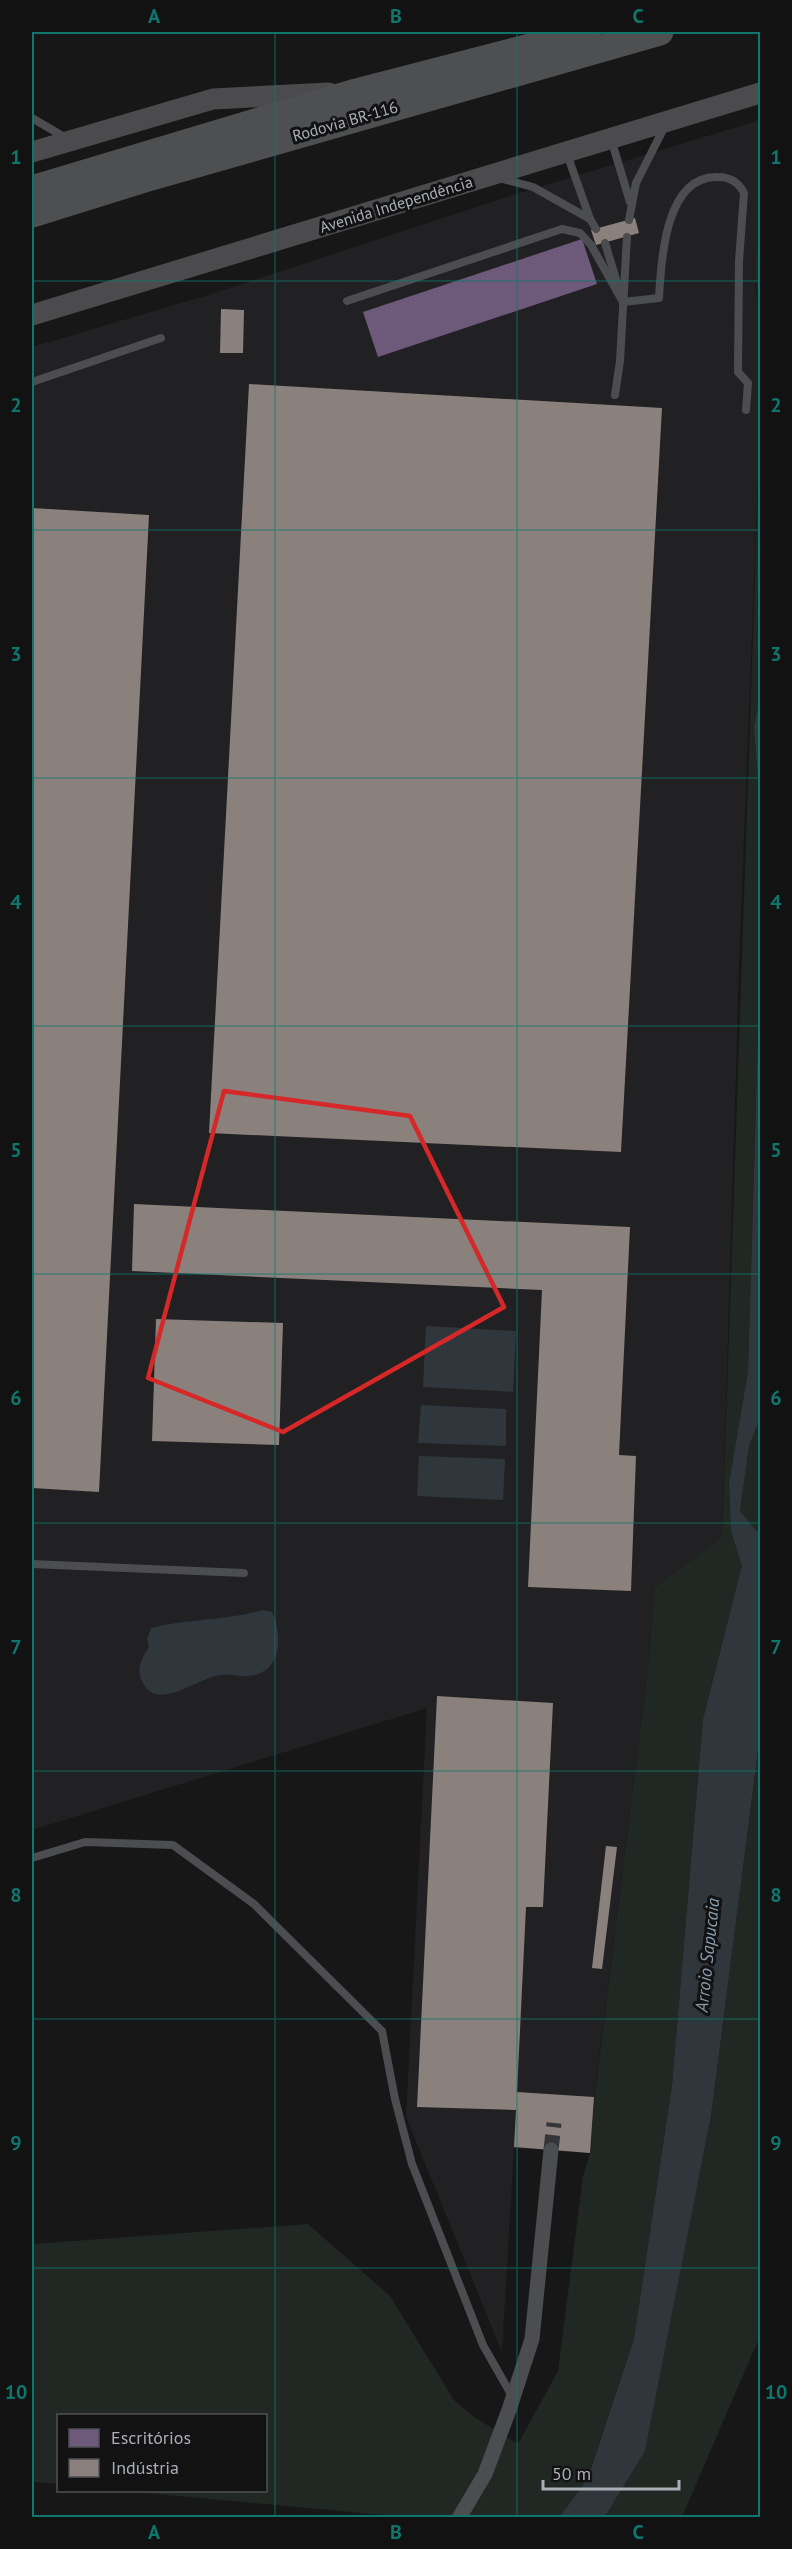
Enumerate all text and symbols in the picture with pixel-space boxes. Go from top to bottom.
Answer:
text: A [148,3,161,29]
text: B [390,3,402,29]
text: C [632,3,644,29]
street label: Rodovia BR-116 [290,96,400,146]
text: 1 [10,144,22,170]
text: 1 [770,144,782,170]
street label: Avenida Independência [317,171,475,237]
text: 2 [10,392,22,418]
text: 2 [770,392,782,418]
text: 3 [10,641,22,667]
text: 3 [770,641,782,667]
text: 4 [10,889,22,915]
text: 4 [770,889,782,915]
text: 5 [10,1137,22,1163]
text: 5 [770,1137,782,1163]
text: 6 [10,1385,22,1411]
text: 6 [770,1385,782,1411]
text: 7 [10,1634,22,1660]
text: 7 [770,1634,782,1660]
text: 8 [10,1882,22,1908]
text: 8 [770,1882,782,1908]
water label: Arroio Sapucaia [689,1897,724,2014]
text: 9 [10,2130,22,2156]
text: 9 [770,2130,782,2156]
text: 10 [5,2379,27,2405]
text: 10 [765,2379,787,2405]
legend [57,2414,267,2492]
text: Escritórios [111,2426,191,2449]
scale bar [543,2453,680,2491]
text: Indústria [111,2456,179,2479]
text: 50 m [552,2462,591,2485]
text: A [148,2519,161,2545]
text: B [390,2519,402,2545]
text: C [632,2519,644,2545]

